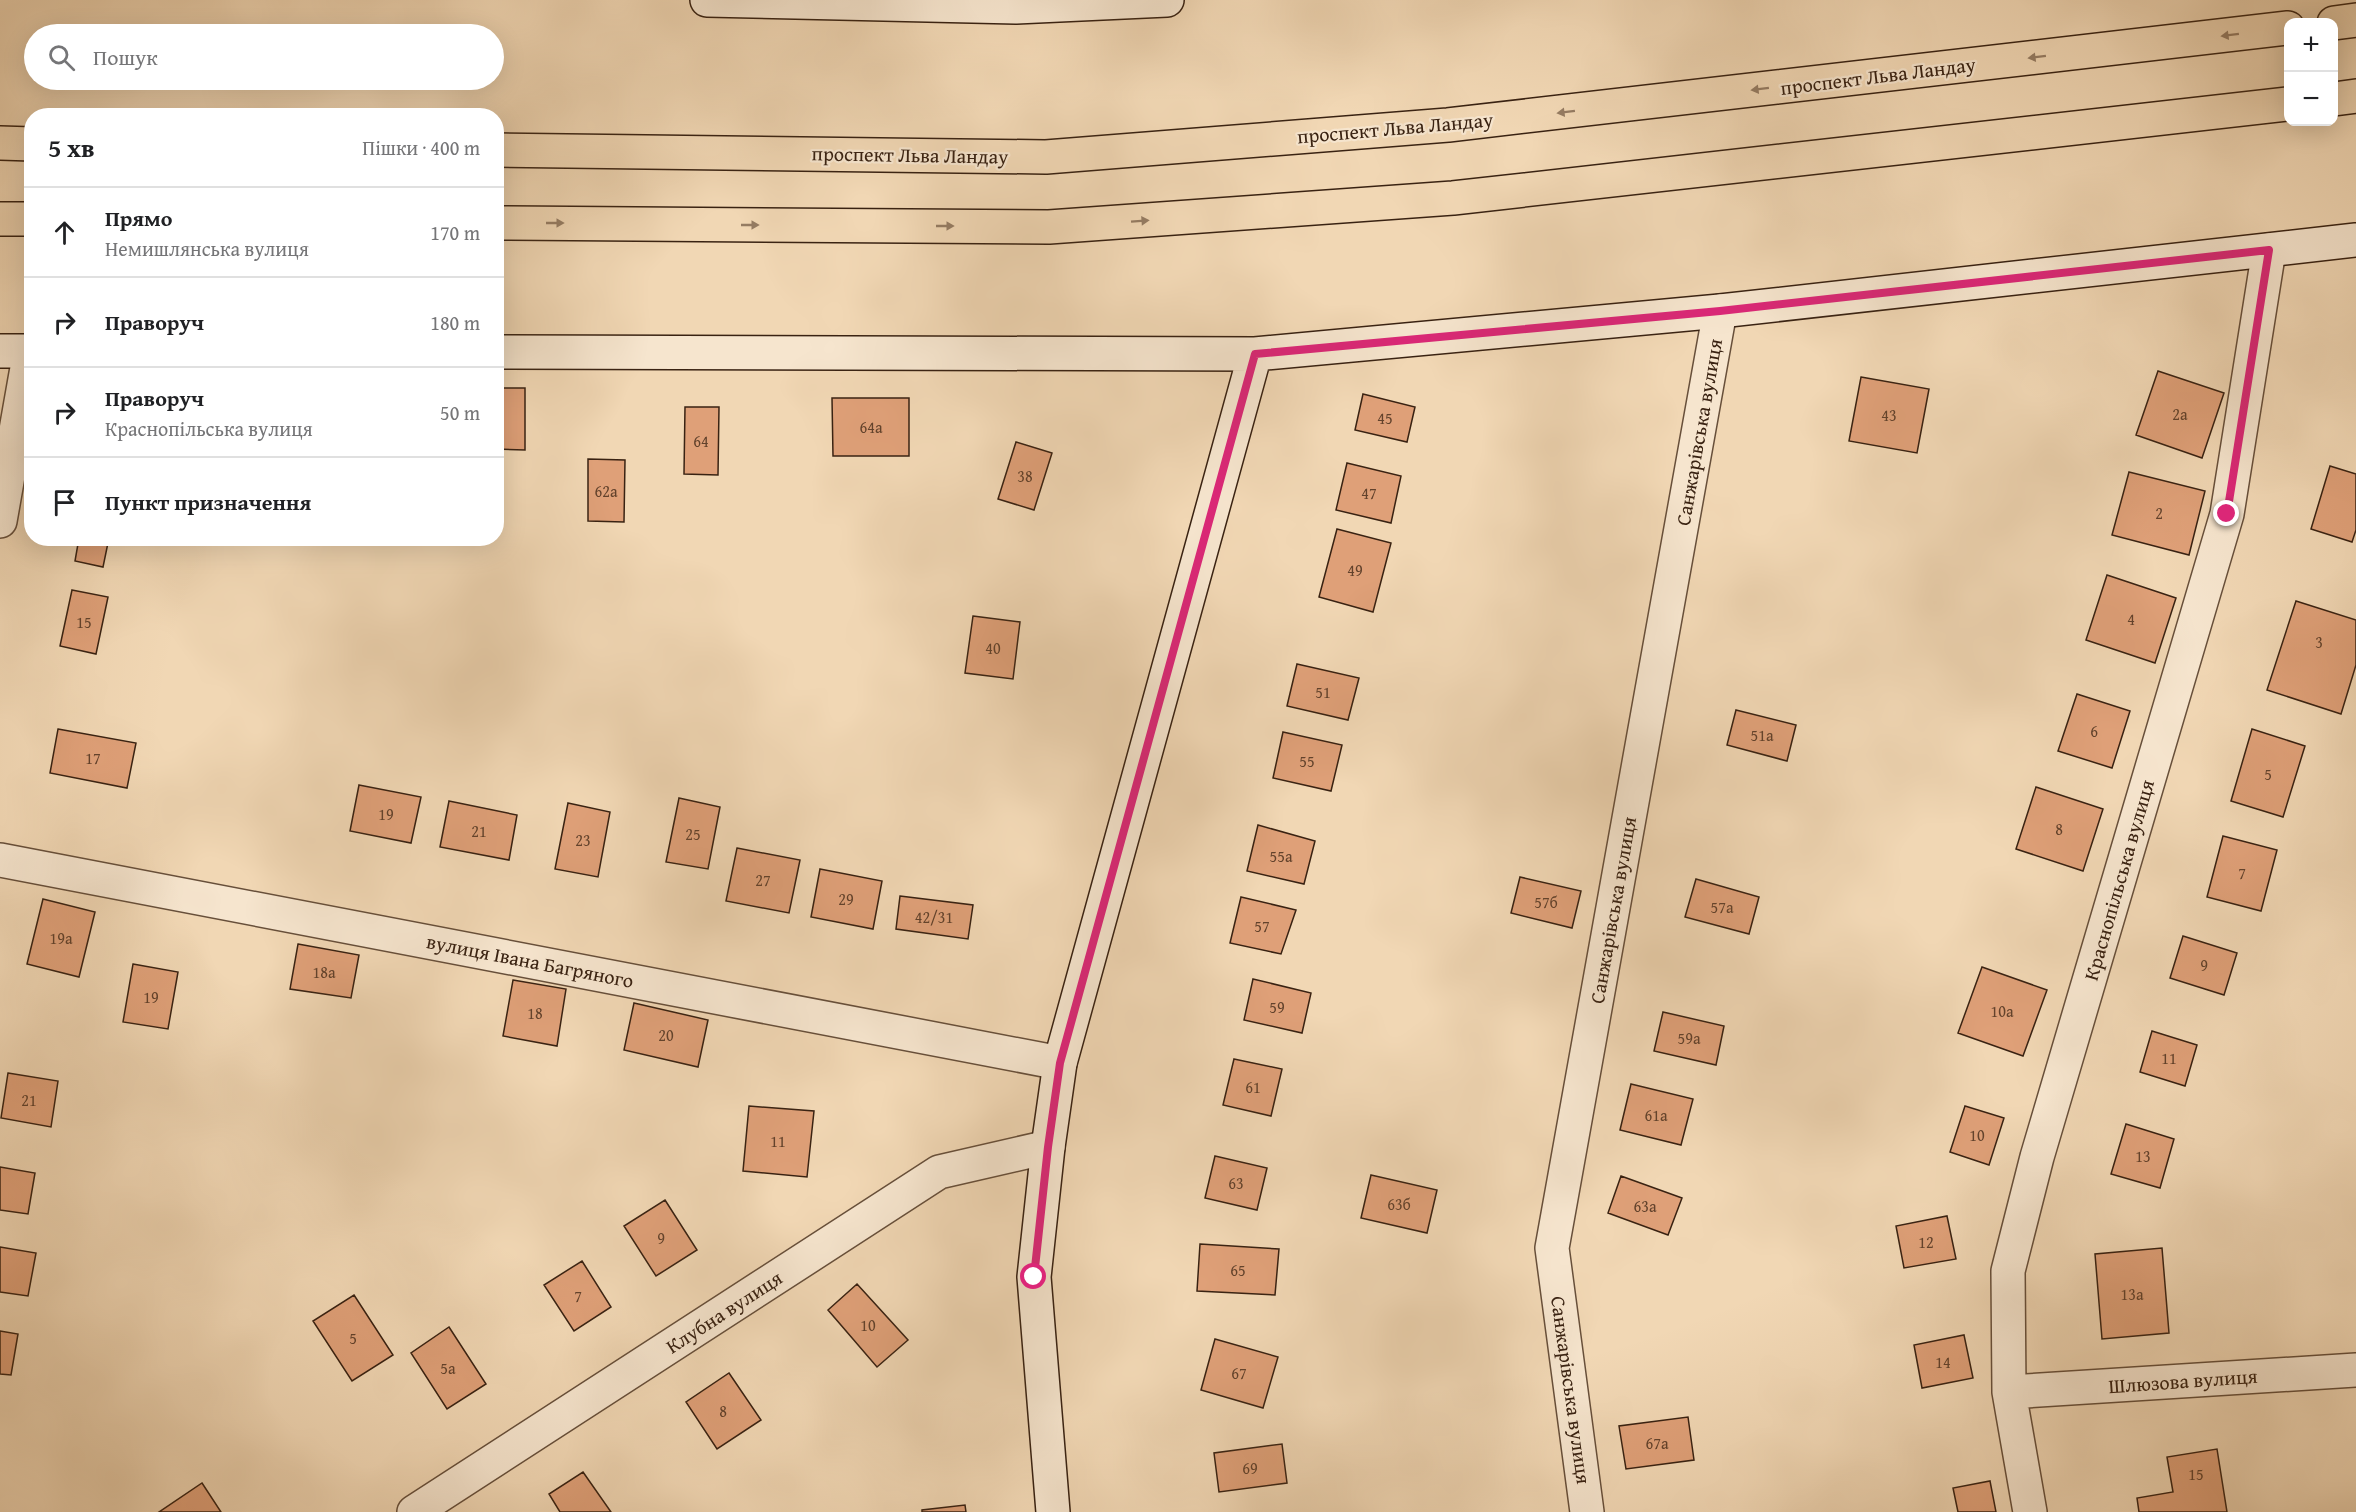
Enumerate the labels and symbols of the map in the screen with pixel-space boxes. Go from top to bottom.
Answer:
one-way arrow [2221,30,2240,40]
street label: проспект Льва Ландау [1779,49,1977,102]
one-way arrow [2027,52,2046,62]
one-way arrow [1750,84,1769,94]
street label: проспект Льва Ландау [1296,104,1494,151]
one-way arrow [1556,107,1575,116]
street label: проспект Льва Ландау [811,138,1009,171]
one-way arrow [1130,216,1149,225]
one-way arrow [545,218,564,228]
one-way arrow [740,220,759,230]
one-way arrow [935,221,954,231]
street label: Санжарівська вулиця [1668,336,1729,528]
house number: 2а [2172,402,2188,426]
house number: 43 [1881,403,1897,427]
house number: 45 [1377,406,1393,430]
house number: 64а [859,415,883,439]
house number: 64 [693,429,709,453]
house number: 38 [1017,464,1033,488]
house number: 62а [594,479,618,503]
house number: 47 [1361,481,1377,505]
route end [2213,500,2239,526]
house number: 2 [2155,501,2163,525]
house number: 49 [1347,558,1363,582]
house number: 4 [2127,607,2135,631]
house number: 15 [76,610,92,634]
house number: 3 [2315,630,2323,654]
house number: 40 [985,636,1001,660]
house number: 51 [1315,680,1331,704]
house number: 6 [2090,719,2098,743]
house number: 51а [1750,723,1774,747]
house number: 17 [85,746,101,770]
house number: 55 [1299,749,1315,773]
house number: 5 [2264,762,2272,786]
street label: Краснопільська вулиця [2076,776,2161,984]
house number: 19 [378,802,394,826]
street label: Санжарівська вулиця [1582,814,1643,1006]
house number: 8 [2055,817,2063,841]
house number: 21 [471,819,487,843]
house number: 25 [685,822,701,846]
house number: 23 [575,828,591,852]
house number: 55а [1269,844,1293,868]
house number: 7 [2238,861,2246,885]
house number: 27 [755,868,771,892]
house number: 29 [838,887,854,911]
house number: 57б [1534,890,1558,914]
house number: 57а [1710,895,1734,919]
house number: 42/31 [915,905,953,929]
house number: 57 [1254,914,1270,938]
house number: 19а [49,926,73,950]
street label: вулиця Івана Багряного [424,926,636,995]
house number: 9 [2200,953,2208,977]
house number: 18а [312,960,336,984]
house number: 19 [143,985,159,1009]
house number: 59 [1269,995,1285,1019]
house number: 10а [1990,999,2014,1023]
house number: 18 [527,1001,543,1025]
house number: 20 [658,1023,674,1047]
house number: 59а [1677,1026,1701,1050]
house number: 11 [2161,1046,2177,1070]
house number: 61 [1245,1075,1261,1099]
house number: 21 [21,1088,37,1112]
house number: 61а [1644,1103,1668,1127]
house number: 10 [1969,1123,1985,1147]
house number: 11 [770,1129,786,1153]
house number: 13 [2135,1144,2151,1168]
house number: 63 [1228,1171,1244,1195]
house number: 63б [1387,1192,1411,1216]
house number: 63а [1633,1194,1657,1218]
house number: 9 [657,1226,665,1250]
house number: 12 [1918,1230,1934,1254]
house number: 65 [1230,1258,1246,1282]
street label: Клубна вулиця [660,1263,788,1360]
route start [1020,1263,1046,1289]
house number: 13а [2120,1282,2144,1306]
house number: 7 [574,1284,582,1308]
street label: Санжарівська вулиця [1544,1294,1599,1486]
house number: 10 [860,1313,876,1337]
house number: 5 [349,1326,357,1350]
house number: 14 [1935,1350,1951,1374]
house number: 5а [440,1356,456,1380]
house number: 67 [1231,1361,1247,1385]
street label: Шлюзова вулиця [2108,1361,2258,1400]
house number: 8 [719,1399,727,1423]
house number: 67а [1645,1431,1669,1455]
house number: 69 [1242,1456,1258,1480]
house number: 15 [2188,1462,2204,1486]

